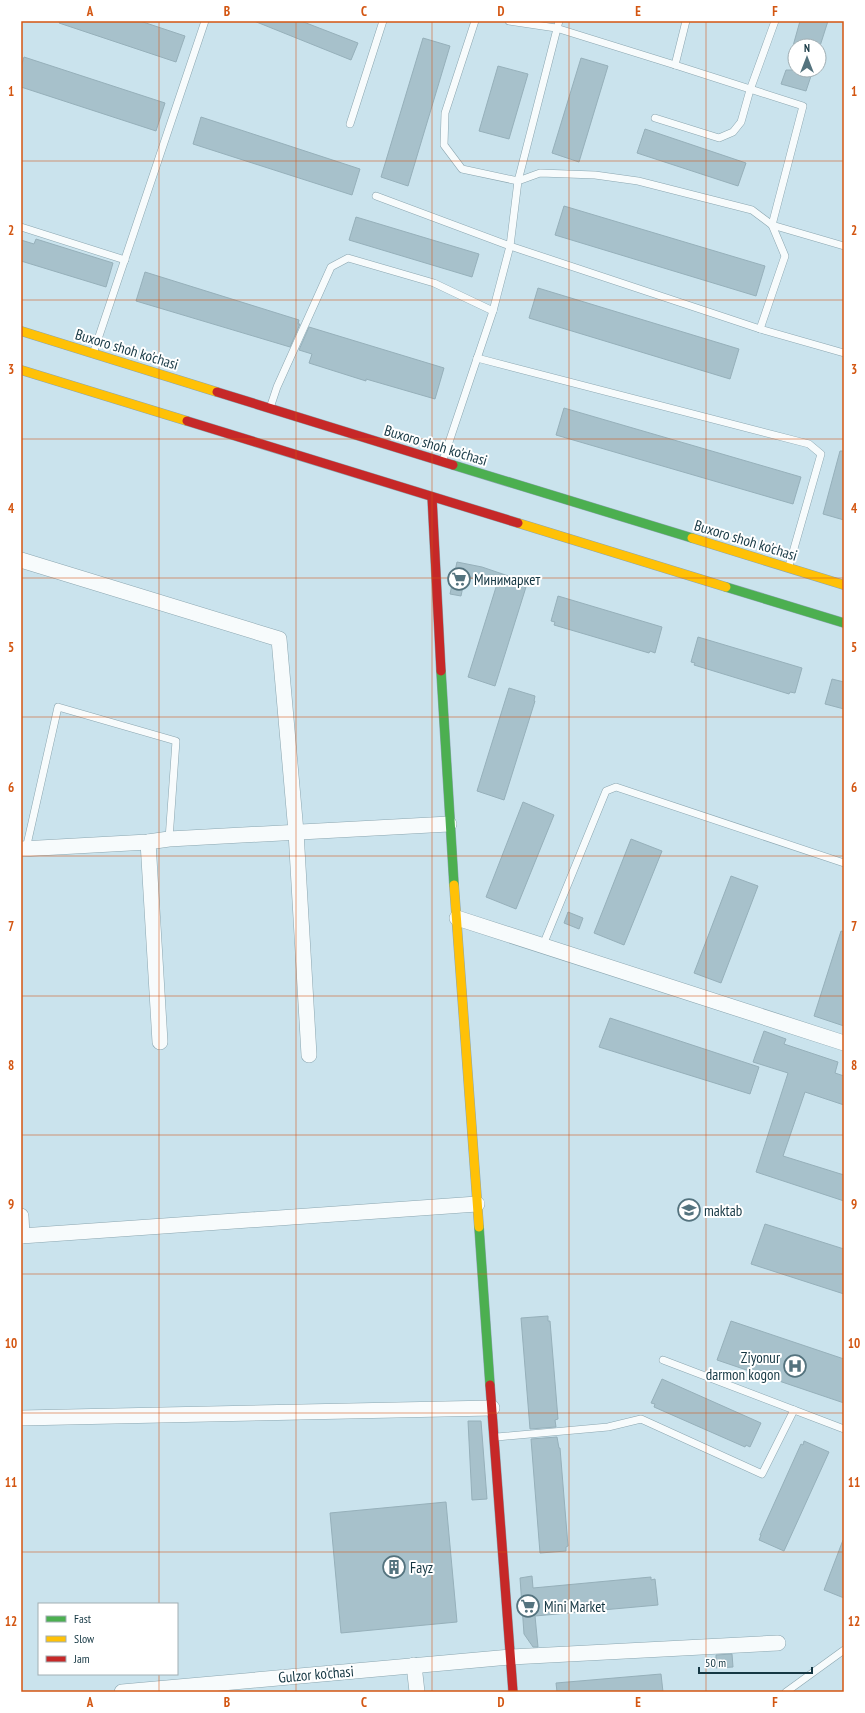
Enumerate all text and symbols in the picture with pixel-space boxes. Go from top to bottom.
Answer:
text: A [86,3,94,20]
text: B [224,3,230,20]
text: C [361,3,367,20]
text: D [498,3,505,20]
text: E [635,3,641,20]
text: F [772,3,778,20]
north arrow [787,38,827,78]
text: N [804,41,810,55]
text: 1 [8,83,14,100]
text: 1 [851,83,857,100]
text: 2 [8,222,14,239]
text: 2 [851,222,857,239]
street label: Buxoro shoh ko'chasi [73,324,181,374]
text: 3 [8,361,14,378]
text: 3 [851,361,857,378]
street label: Buxoro shoh ko'chasi [382,420,490,470]
text: 4 [8,500,15,517]
text: 4 [851,500,858,517]
street label: Buxoro shoh ko'chasi [692,515,800,565]
supermarket icon: Минимаркет [446,566,472,592]
place label: Минимаркет [474,570,540,589]
text: 5 [8,639,14,656]
text: 5 [851,639,857,656]
text: 6 [8,779,14,796]
text: 6 [851,779,857,796]
text: 7 [8,918,14,935]
text: 7 [851,918,857,935]
text: 8 [8,1057,14,1074]
text: 8 [851,1057,857,1074]
text: 9 [8,1196,14,1213]
text: 9 [851,1196,857,1213]
school or university icon: maktab [676,1197,702,1223]
place label: maktab [704,1201,742,1220]
text: 10 [5,1335,17,1352]
text: 10 [848,1335,860,1352]
place label: Ziyonur darmon kogon [706,1348,781,1384]
hospital icon: Ziyonur darmon kogon [782,1353,808,1379]
text: 11 [5,1474,17,1491]
text: 11 [848,1474,860,1491]
building icon: Fayz [381,1554,407,1580]
place label: Fayz [410,1558,433,1577]
supermarket icon: Mini Market [515,1593,541,1619]
place label: Mini Market [544,1597,606,1616]
legend [38,1603,178,1675]
text: Fast [74,1611,92,1626]
text: 12 [5,1613,17,1630]
text: 12 [848,1613,860,1630]
text: Slow [74,1631,95,1646]
scale bar [699,1649,812,1675]
text: Jam [73,1651,90,1666]
text: 50 m [705,1655,726,1670]
street label: Gulzor ko'chasi [278,1661,354,1687]
text: A [86,1694,94,1711]
text: B [224,1694,230,1711]
text: C [361,1694,367,1711]
text: D [498,1694,505,1711]
text: E [635,1694,641,1711]
text: F [772,1694,778,1711]

